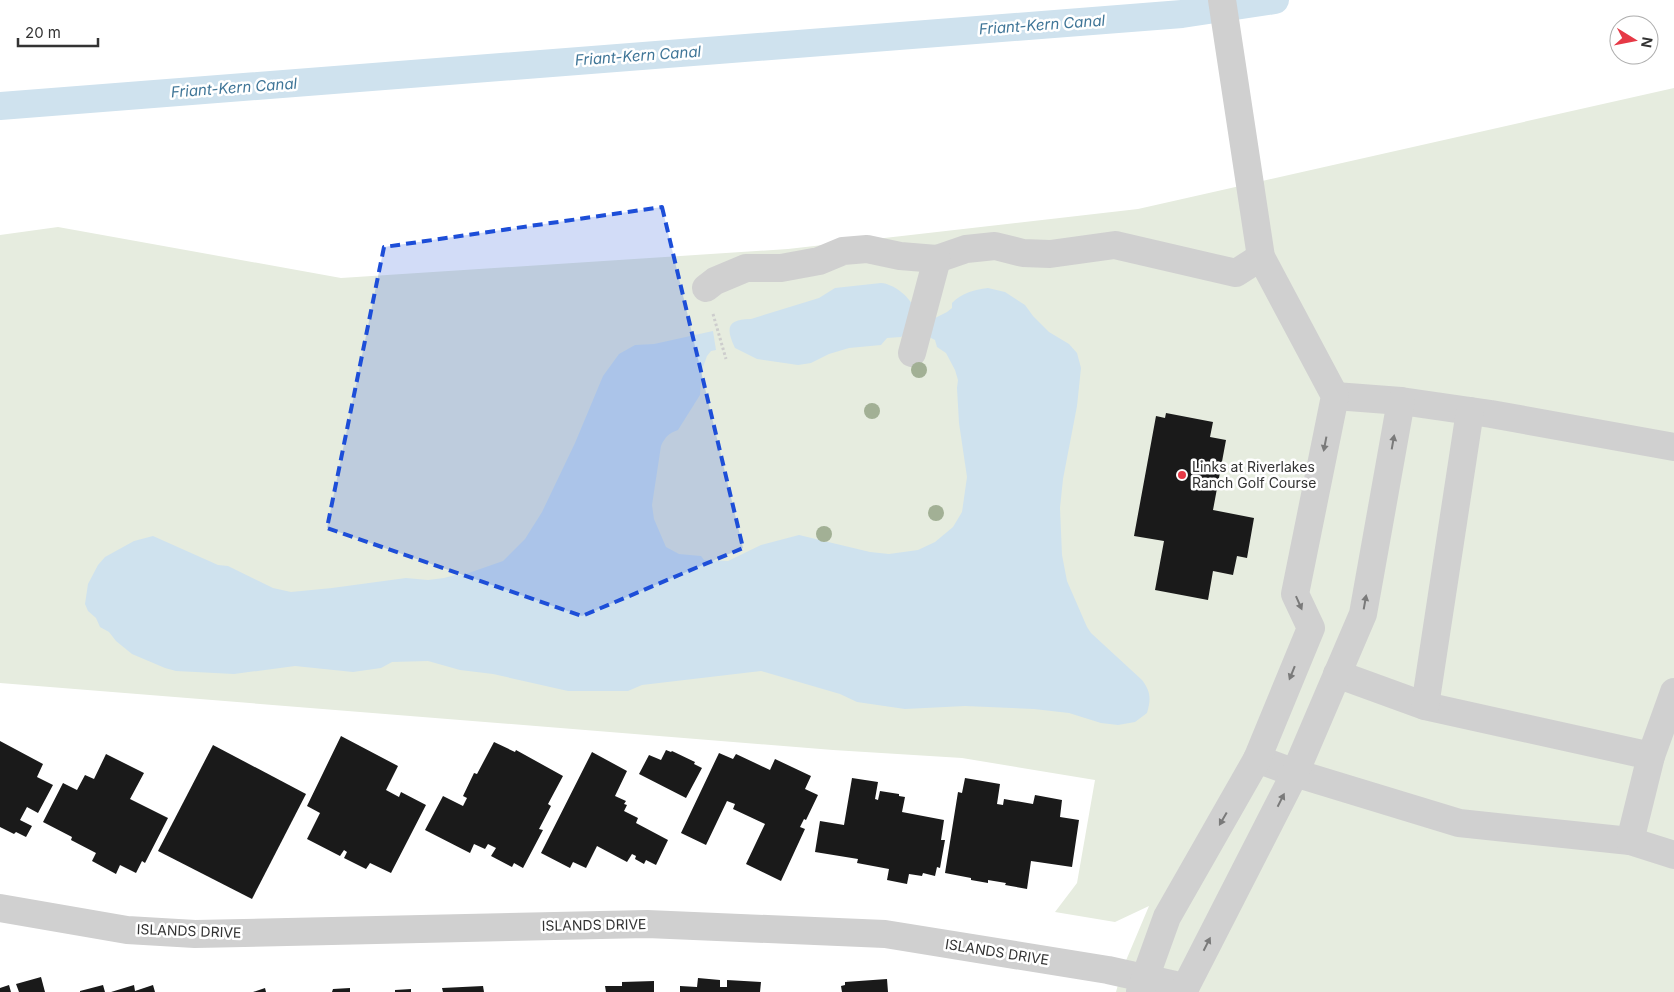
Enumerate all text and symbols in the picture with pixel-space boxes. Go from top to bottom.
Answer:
water label: Friant-Kern Canal [978,11,1106,38]
scale bar [18,15,98,47]
north arrow [1609,15,1659,65]
text: 20 m [25,23,61,42]
text: N [1638,36,1657,49]
water label: Friant-Kern Canal [574,42,702,69]
water label: Friant-Kern Canal [170,74,298,101]
one-way arrow [1390,434,1398,450]
one-way arrow [1321,437,1329,452]
place label: Links at Riverlakes Ranch Golf Course [1192,458,1316,491]
marker: Links at Riverlakes Ranch Golf Course [1176,469,1188,481]
one-way arrow [1361,594,1369,610]
one-way arrow [1296,596,1304,610]
one-way arrow [1288,666,1296,680]
one-way arrow [1277,792,1285,807]
one-way arrow [1218,813,1227,826]
street label: ISLANDS DRIVE [541,915,647,934]
street label: ISLANDS DRIVE [136,920,242,941]
street label: ISLANDS DRIVE [944,935,1050,968]
one-way arrow [1203,937,1211,951]

